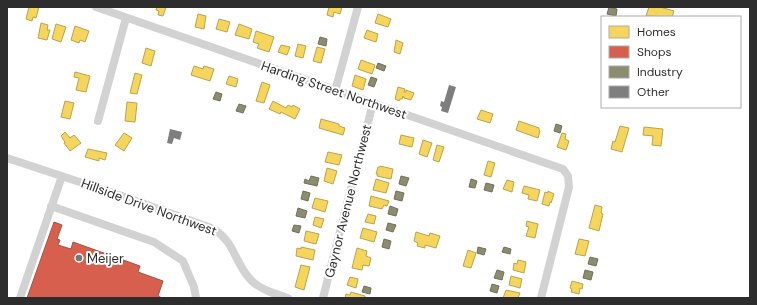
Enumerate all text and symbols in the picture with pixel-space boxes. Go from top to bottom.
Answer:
legend [601,16,741,108]
text: Homes [637,24,676,40]
text: Shops [637,44,672,60]
street label: Harding Street Northwest [259,57,409,123]
text: Industry [637,64,683,80]
text: Other [637,84,670,100]
street label: Gaynor Avenue Northwest [321,123,375,279]
street label: Hillside Drive Northwest [79,175,219,239]
place label: Meijer [87,250,124,267]
marker: Meijer [74,253,84,263]

